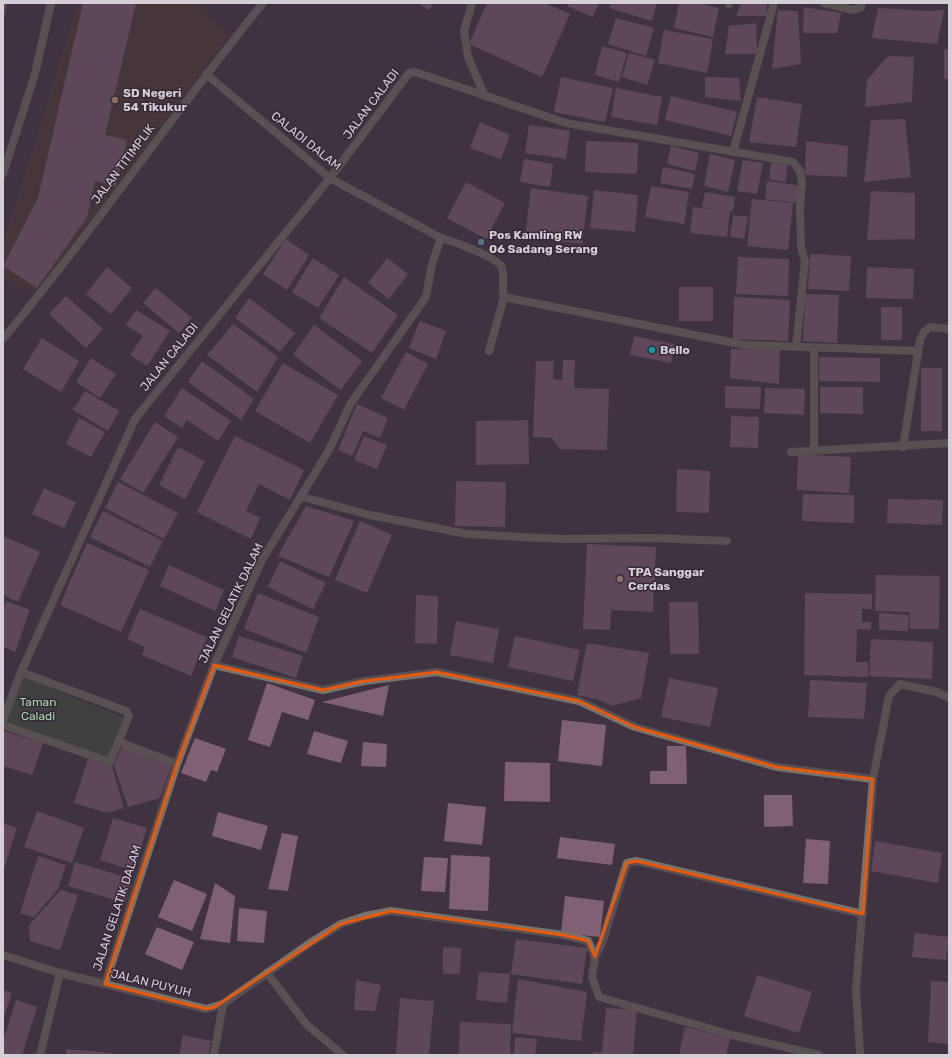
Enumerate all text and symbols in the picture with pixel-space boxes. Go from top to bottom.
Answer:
street label: JALAN CALADI [340,66,402,142]
place label: SD Negeri 54 Tikukur [123,86,187,114]
marker: SD Negeri 54 Tikukur [110,95,120,105]
street label: CALADI DALAM [268,109,344,173]
street label: JALAN TITIMPLIK [88,121,158,207]
place label: Pos Kamling RW 06 Sadang Serang [489,228,598,256]
marker: Pos Kamling RW 06 Sadang Serang [476,237,486,247]
street label: JALAN CALADI [137,320,201,394]
place label: Bello [660,343,690,357]
marker: Bello [647,345,657,355]
street label: JALAN GELATIK DALAM [196,541,266,665]
place label: TPA Sanggar Cerdas [628,565,705,593]
marker: TPA Sanggar Cerdas [615,574,625,584]
park label: Taman Caladi [19,695,57,723]
street label: JALAN GELATIK DALAM [90,843,144,973]
street label: JALAN PUYUH [109,966,193,1000]

